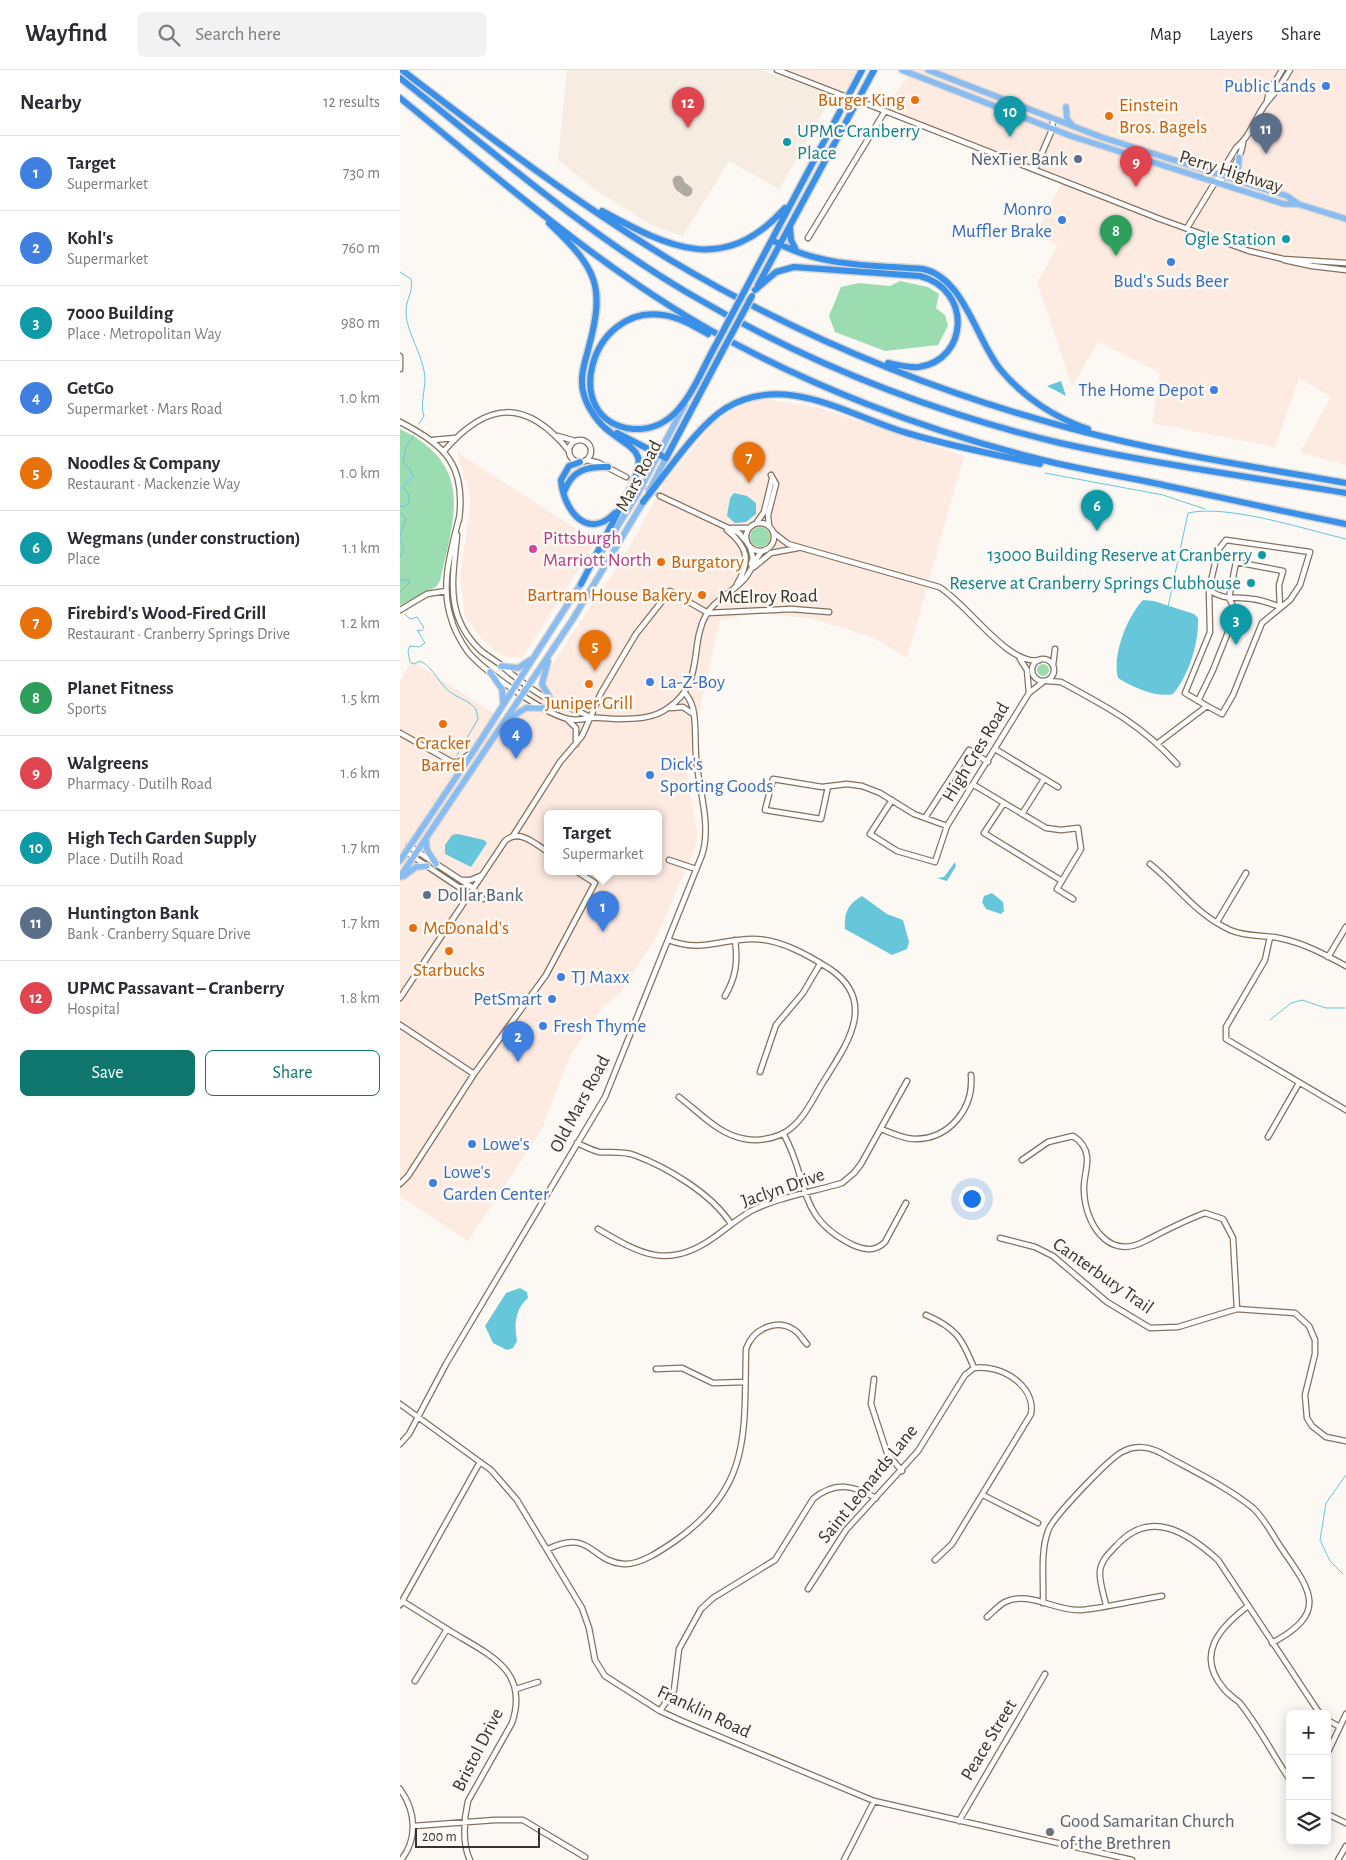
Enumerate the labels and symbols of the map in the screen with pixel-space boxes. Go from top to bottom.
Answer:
place label: Public Lands [1224,77,1316,96]
marker: Public Lands [1320,80,1332,92]
pin: 12 [672,87,704,128]
place label: Burger King [818,91,906,110]
marker: Burger King [909,94,921,106]
pin: 10 [994,96,1026,137]
place label: Einstein Bros. Bagels [1119,96,1207,137]
marker: Einstein Bros. Bagels [1103,110,1115,122]
pin: 11 [1250,113,1282,154]
place label: UPMC Cranberry Place [797,122,920,163]
marker: UPMC Cranberry Place [781,136,793,148]
pin: 9 [1120,146,1152,187]
street label: Perry Highway [1177,147,1285,197]
place label: NexTier Bank [970,150,1068,169]
marker: NexTier Bank [1072,153,1084,165]
place label: Monro Muffler Brake [951,200,1052,241]
marker: Monro Muffler Brake [1056,214,1068,226]
pin: 8 [1100,215,1132,256]
place label: Ogle Station [1185,230,1276,249]
marker: Ogle Station [1280,233,1292,245]
marker: Bud's Suds Beer [1165,256,1177,268]
place label: Bud's Suds Beer [1113,272,1229,291]
place label: The Home Depot [1078,381,1204,400]
marker: The Home Depot [1208,384,1220,396]
street label: Mars Road [612,437,666,515]
pin: 7 [733,442,765,483]
pin: 6 [1081,490,1113,531]
place label: Pittsburgh Marriott North [543,529,652,570]
marker: Pittsburgh Marriott North [527,543,539,555]
place label: 13000 Building Reserve at Cranberry [987,546,1252,565]
marker: 13000 Building Reserve at Cranberry [1256,549,1268,561]
place label: Burgatory [671,553,744,572]
marker: Burgatory [655,556,667,568]
place label: Reserve at Cranberry Springs Clubhouse [949,574,1241,593]
marker: Reserve at Cranberry Springs Clubhouse [1245,577,1257,589]
place label: Bartram House Bakery [527,586,692,605]
street label: McElroy Road [718,587,818,607]
marker: Bartram House Bakery [696,589,708,601]
pin: 3 [1220,604,1252,645]
pin: 5 [579,630,611,671]
place label: La-Z-Boy [660,673,725,692]
marker: La-Z-Boy [644,676,656,688]
marker: Juniper Grill [583,678,595,690]
place label: Juniper Grill [545,694,633,713]
street label: High Cres Road [939,699,1013,805]
marker: Cracker Barrel [437,718,449,730]
pin: 4 [500,718,532,759]
place label: Cracker Barrel [416,734,470,775]
place label: Dick's Sporting Goods [660,755,773,796]
marker: Dick's Sporting Goods [644,769,656,781]
place label: Dollar Bank [437,886,523,905]
marker: Dollar Bank [421,889,433,901]
pin: 1 [587,891,619,932]
place label: McDonald's [423,919,509,938]
marker: McDonald's [407,922,419,934]
marker: Starbucks [443,945,455,957]
place label: Starbucks [413,961,485,980]
place label: TJ Maxx [571,968,629,987]
marker: TJ Maxx [555,971,567,983]
place label: PetSmart [473,990,542,1009]
marker: PetSmart [546,993,558,1005]
place label: Fresh Thyme [553,1017,646,1036]
marker: Fresh Thyme [537,1020,549,1032]
pin: 2 [502,1021,534,1062]
street label: Old Mars Road [546,1052,614,1156]
place label: Lowe's [482,1135,530,1154]
marker: Lowe's [466,1138,478,1150]
place label: Lowe's Garden Center [443,1163,549,1204]
street label: Jaclyn Drive [739,1165,827,1211]
marker: Lowe's Garden Center [427,1177,439,1189]
your location [959,1186,985,1212]
street label: Canterbury Trail [1049,1234,1157,1318]
street label: Saint Leonards Lane [815,1421,921,1547]
street label: Franklin Road [654,1682,754,1742]
street label: Peace Street [958,1696,1020,1784]
street label: Bristol Drive [449,1705,507,1795]
place label: Good Samaritan Church of the Brethren [1060,1812,1235,1853]
scale bar [415,1825,540,1848]
marker: Good Samaritan Church of the Brethren [1044,1826,1056,1838]

